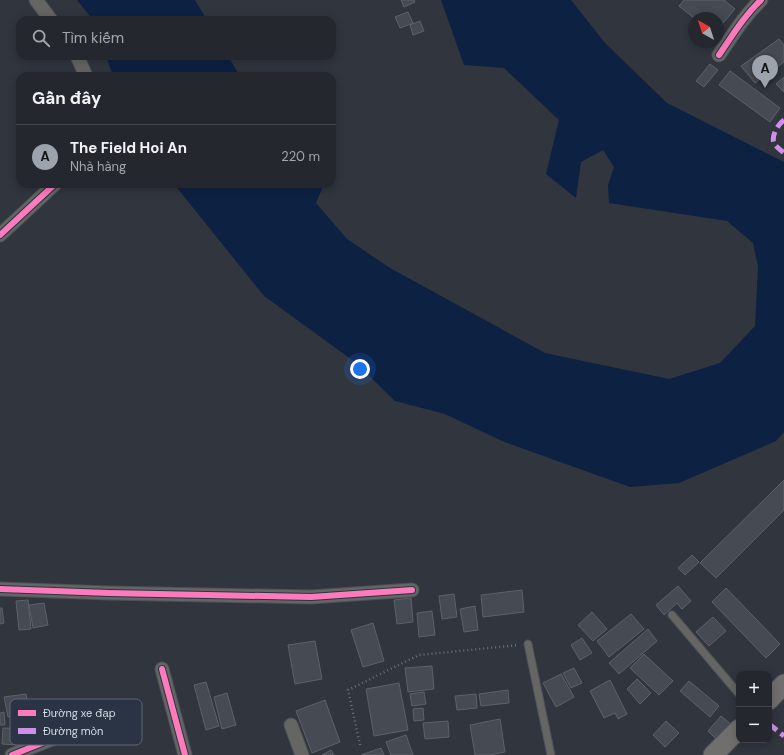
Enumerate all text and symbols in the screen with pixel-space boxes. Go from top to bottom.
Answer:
north arrow [688,12,724,48]
search box [16,16,336,60]
icon: search [30,27,52,49]
text: Tìm kiếm [62,28,124,48]
pin: A [752,55,778,88]
text: Gần đây [32,87,101,109]
text: The Field Hoi An [70,138,187,158]
text: A [40,148,50,165]
text: 220 m [281,148,320,165]
text: Nhà hàng [70,158,126,175]
your location [350,359,370,379]
map controls [736,671,772,743]
button: + [736,671,772,707]
legend [10,699,142,745]
text: Đường xe đạp [43,706,116,720]
button: − [736,707,772,743]
text: Đường mòn [43,724,103,738]

